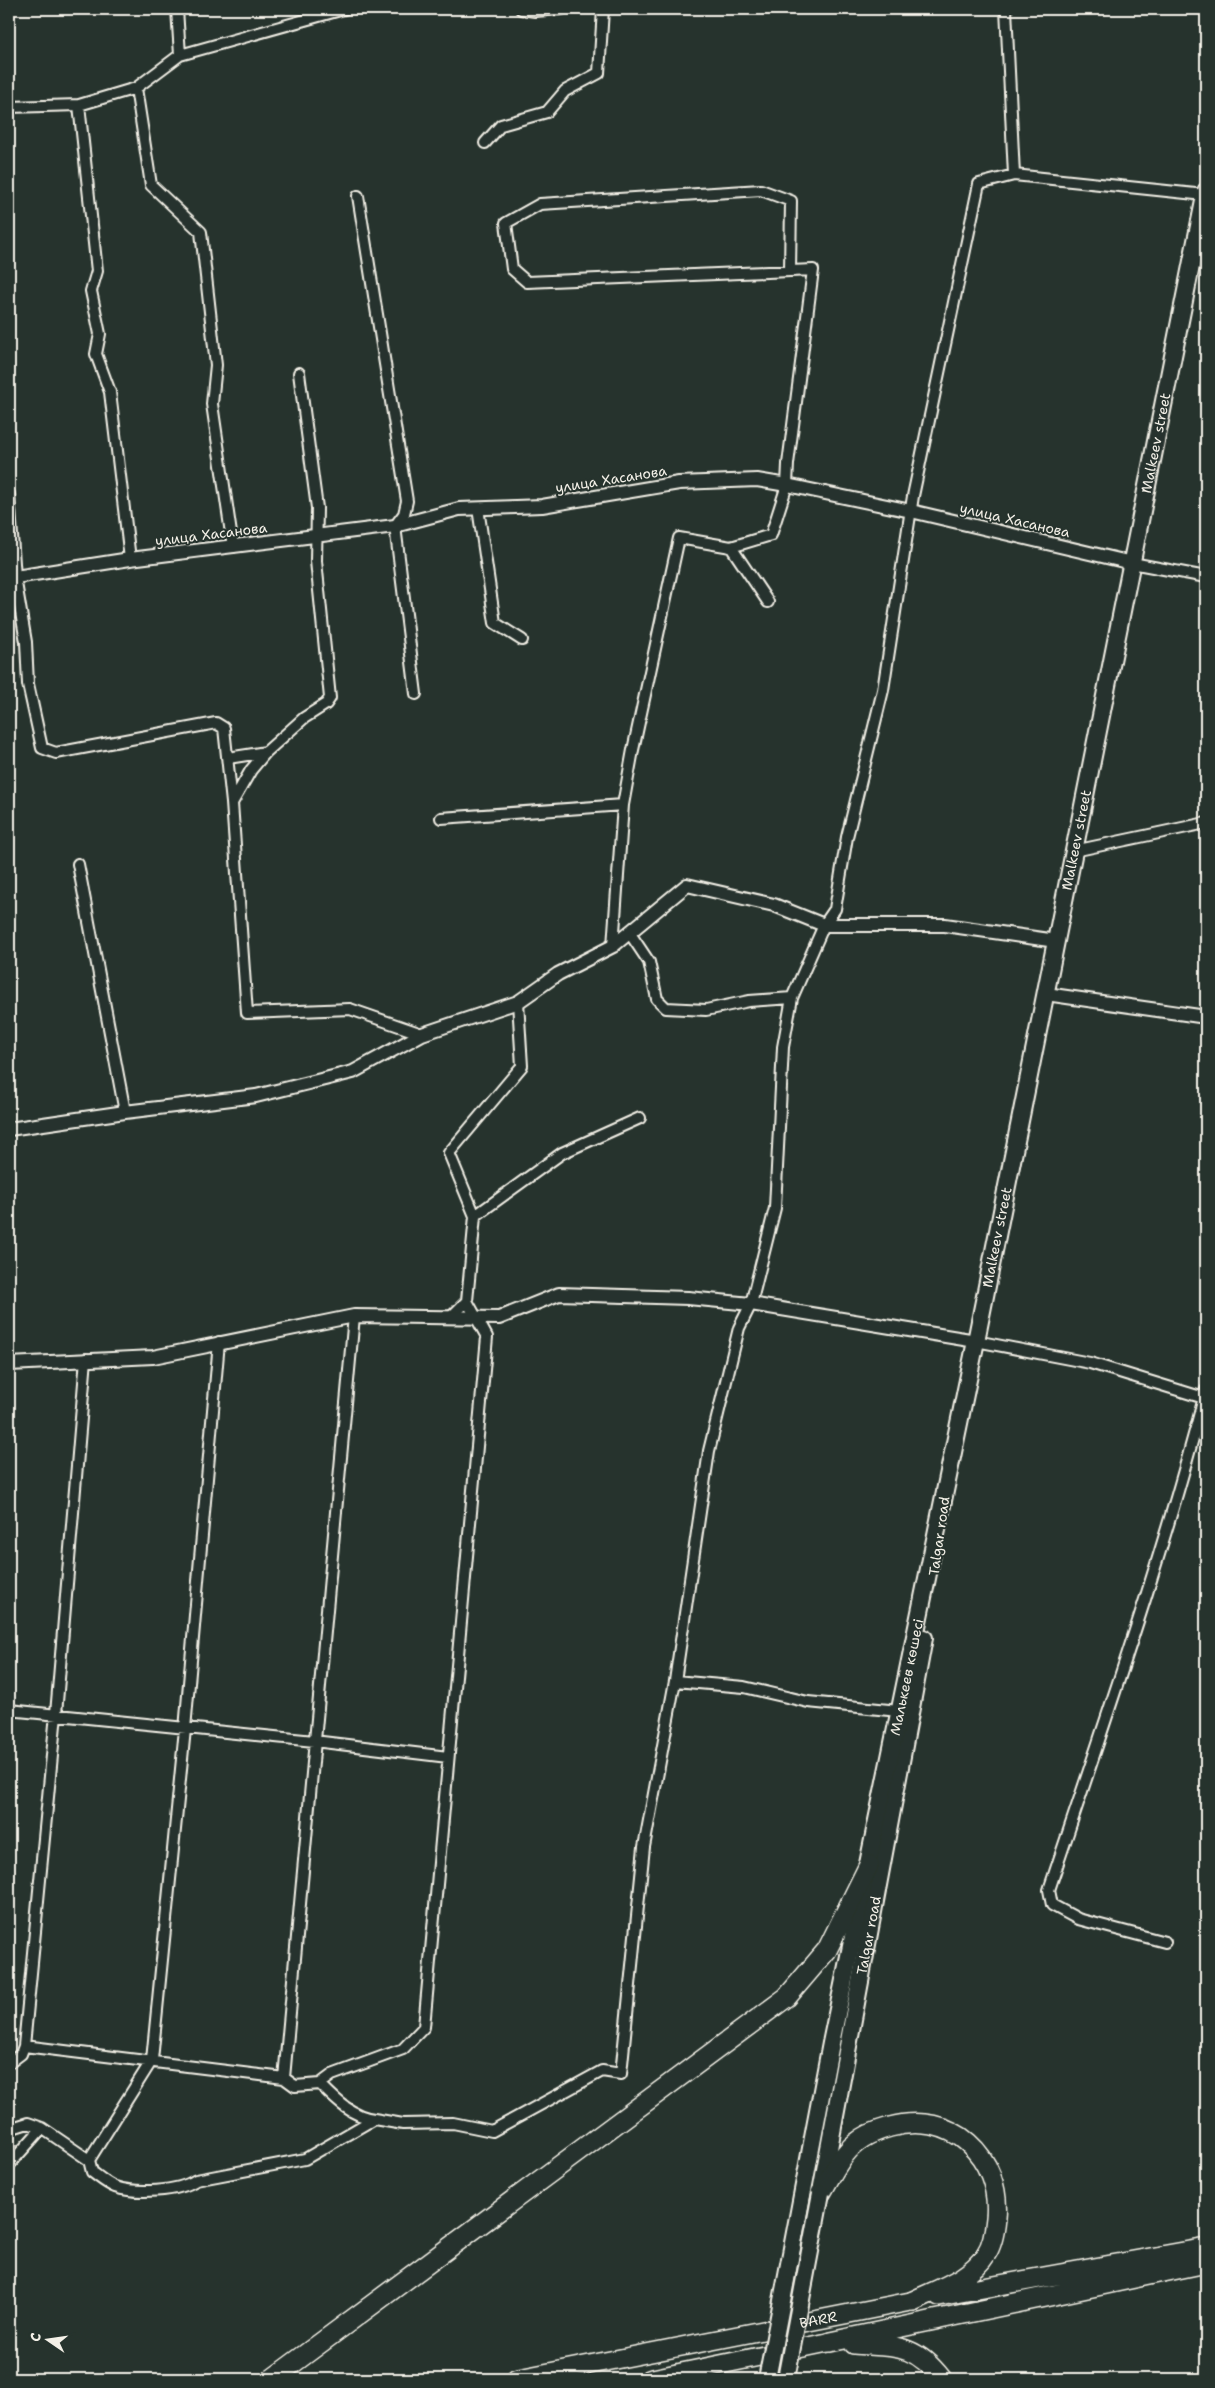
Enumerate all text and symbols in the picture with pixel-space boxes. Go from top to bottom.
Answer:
street label: Malkeev street [1137,391,1174,495]
street label: улица Хасанова [554,461,668,497]
street label: улица Хасанова [958,499,1072,542]
street label: улица Хасанова [154,518,268,550]
street label: Malkeev street [1057,788,1095,892]
street label: Malkeev street [978,1185,1016,1289]
street label: Talgar road [925,1495,953,1577]
street label: Малькеев көшесі [886,1617,927,1737]
street label: Talgar road [853,1894,885,1976]
street label: BARR [798,2307,839,2332]
north arrow [22,2316,72,2366]
text: С [26,2331,45,2343]

